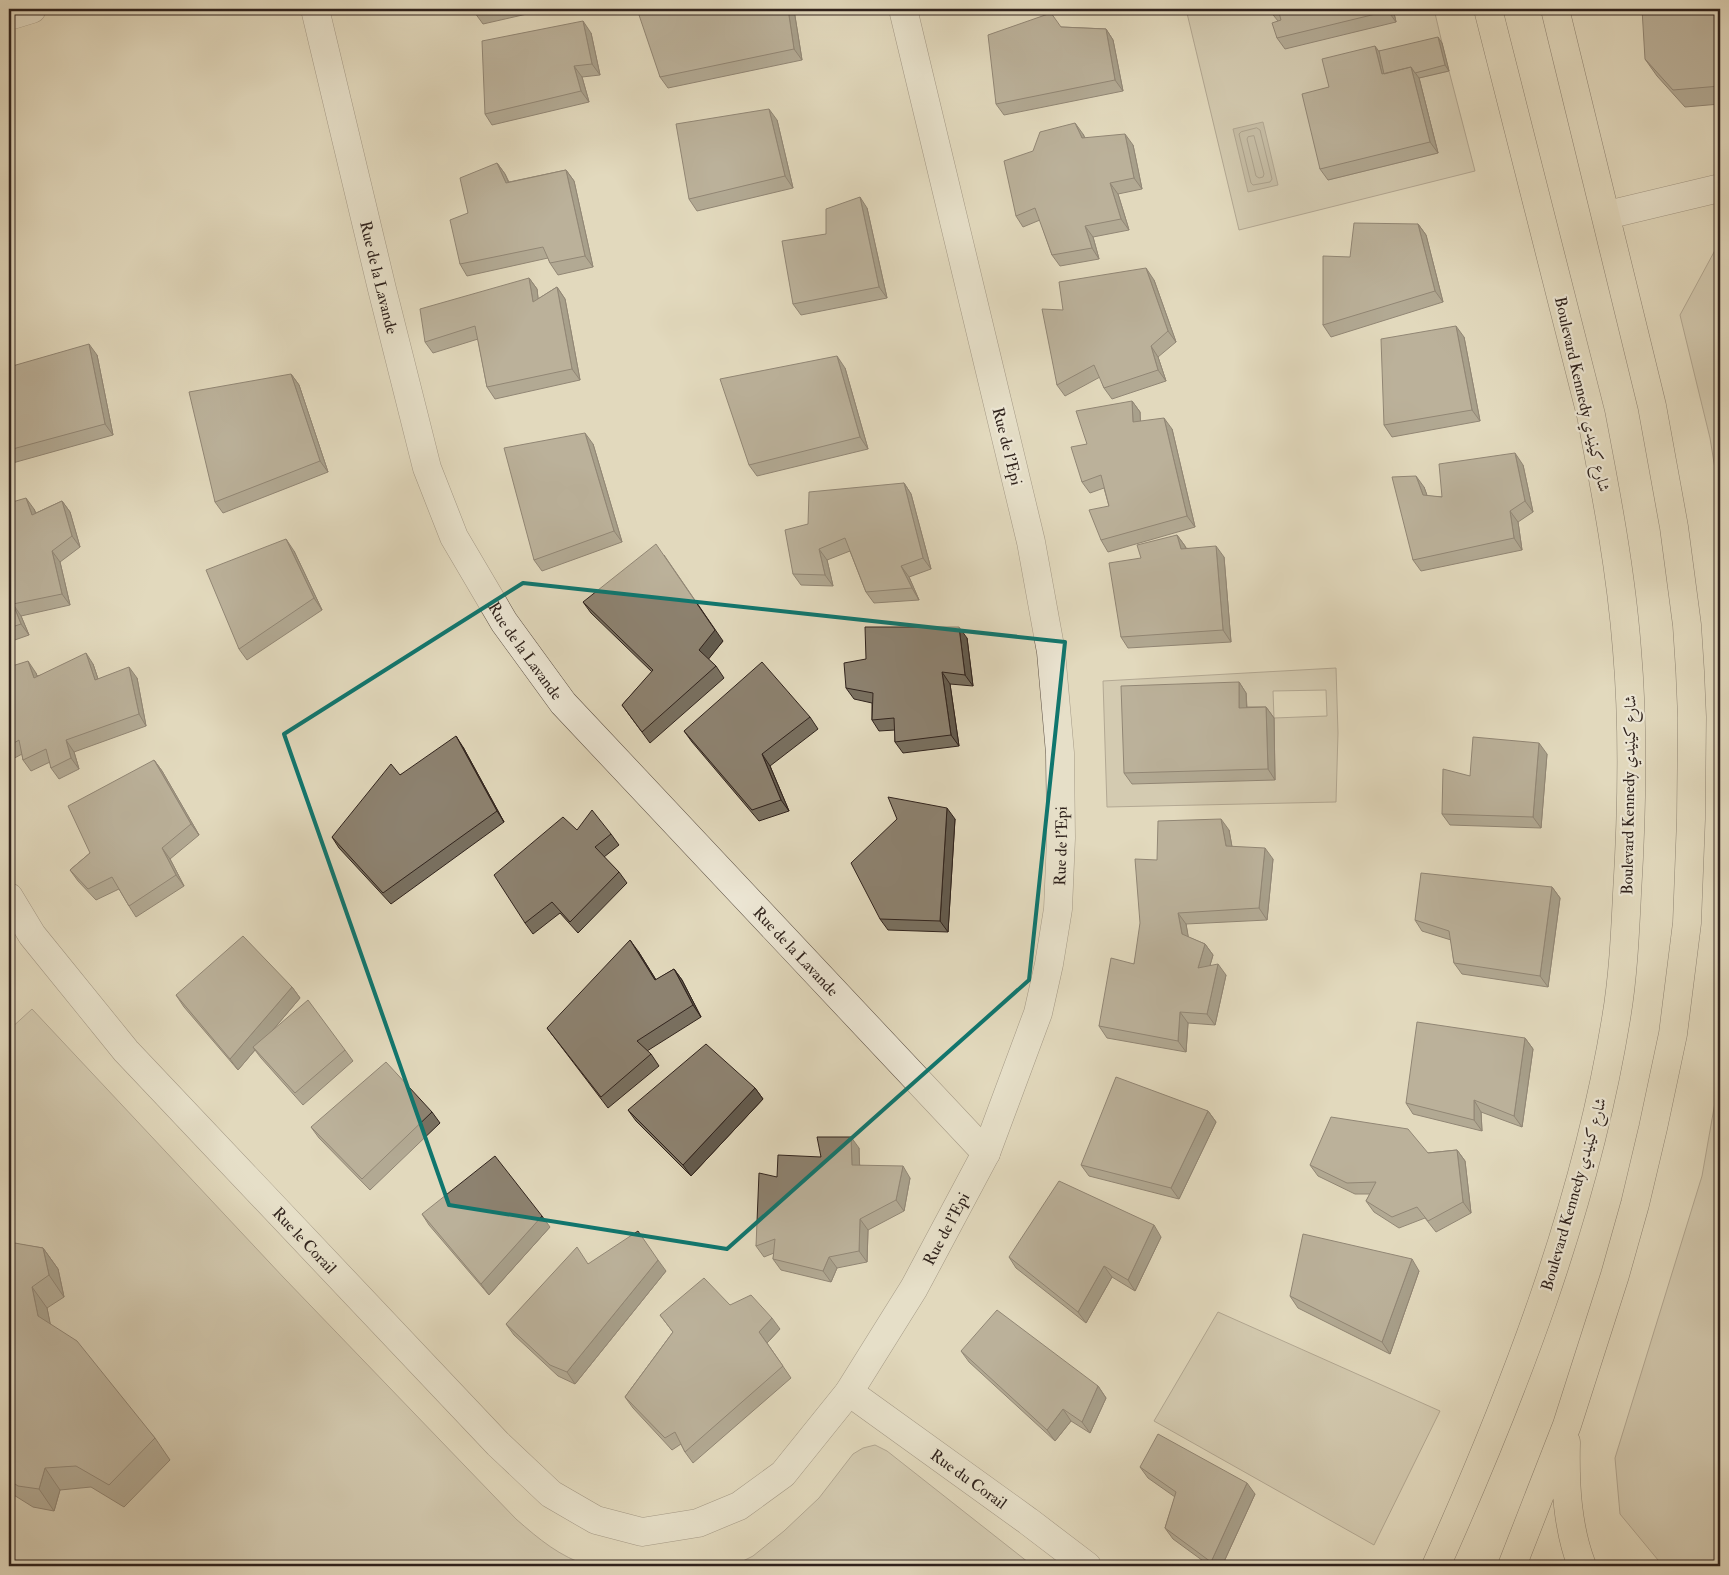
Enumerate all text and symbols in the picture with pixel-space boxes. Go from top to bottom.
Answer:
street label: Rue de la Lavande [355,219,402,337]
street label: Boulevard Kennedy شارع كينيدي [1547,295,1614,495]
street label: Rue de l'Epi [987,405,1026,487]
street label: Rue de la Lavande [483,598,567,704]
street label: Boulevard Kennedy شارع كينيدي [1617,695,1644,895]
street label: Rue de l'Epi [1050,806,1073,886]
street label: Rue de la Lavande [749,903,843,1001]
street label: Boulevard Kennedy شارع كينيدي [1537,1095,1614,1294]
street label: Rue de l'Epi [919,1189,974,1269]
street label: Rue le Corail [268,1203,340,1278]
street label: Rue du Corail [926,1445,1011,1514]

